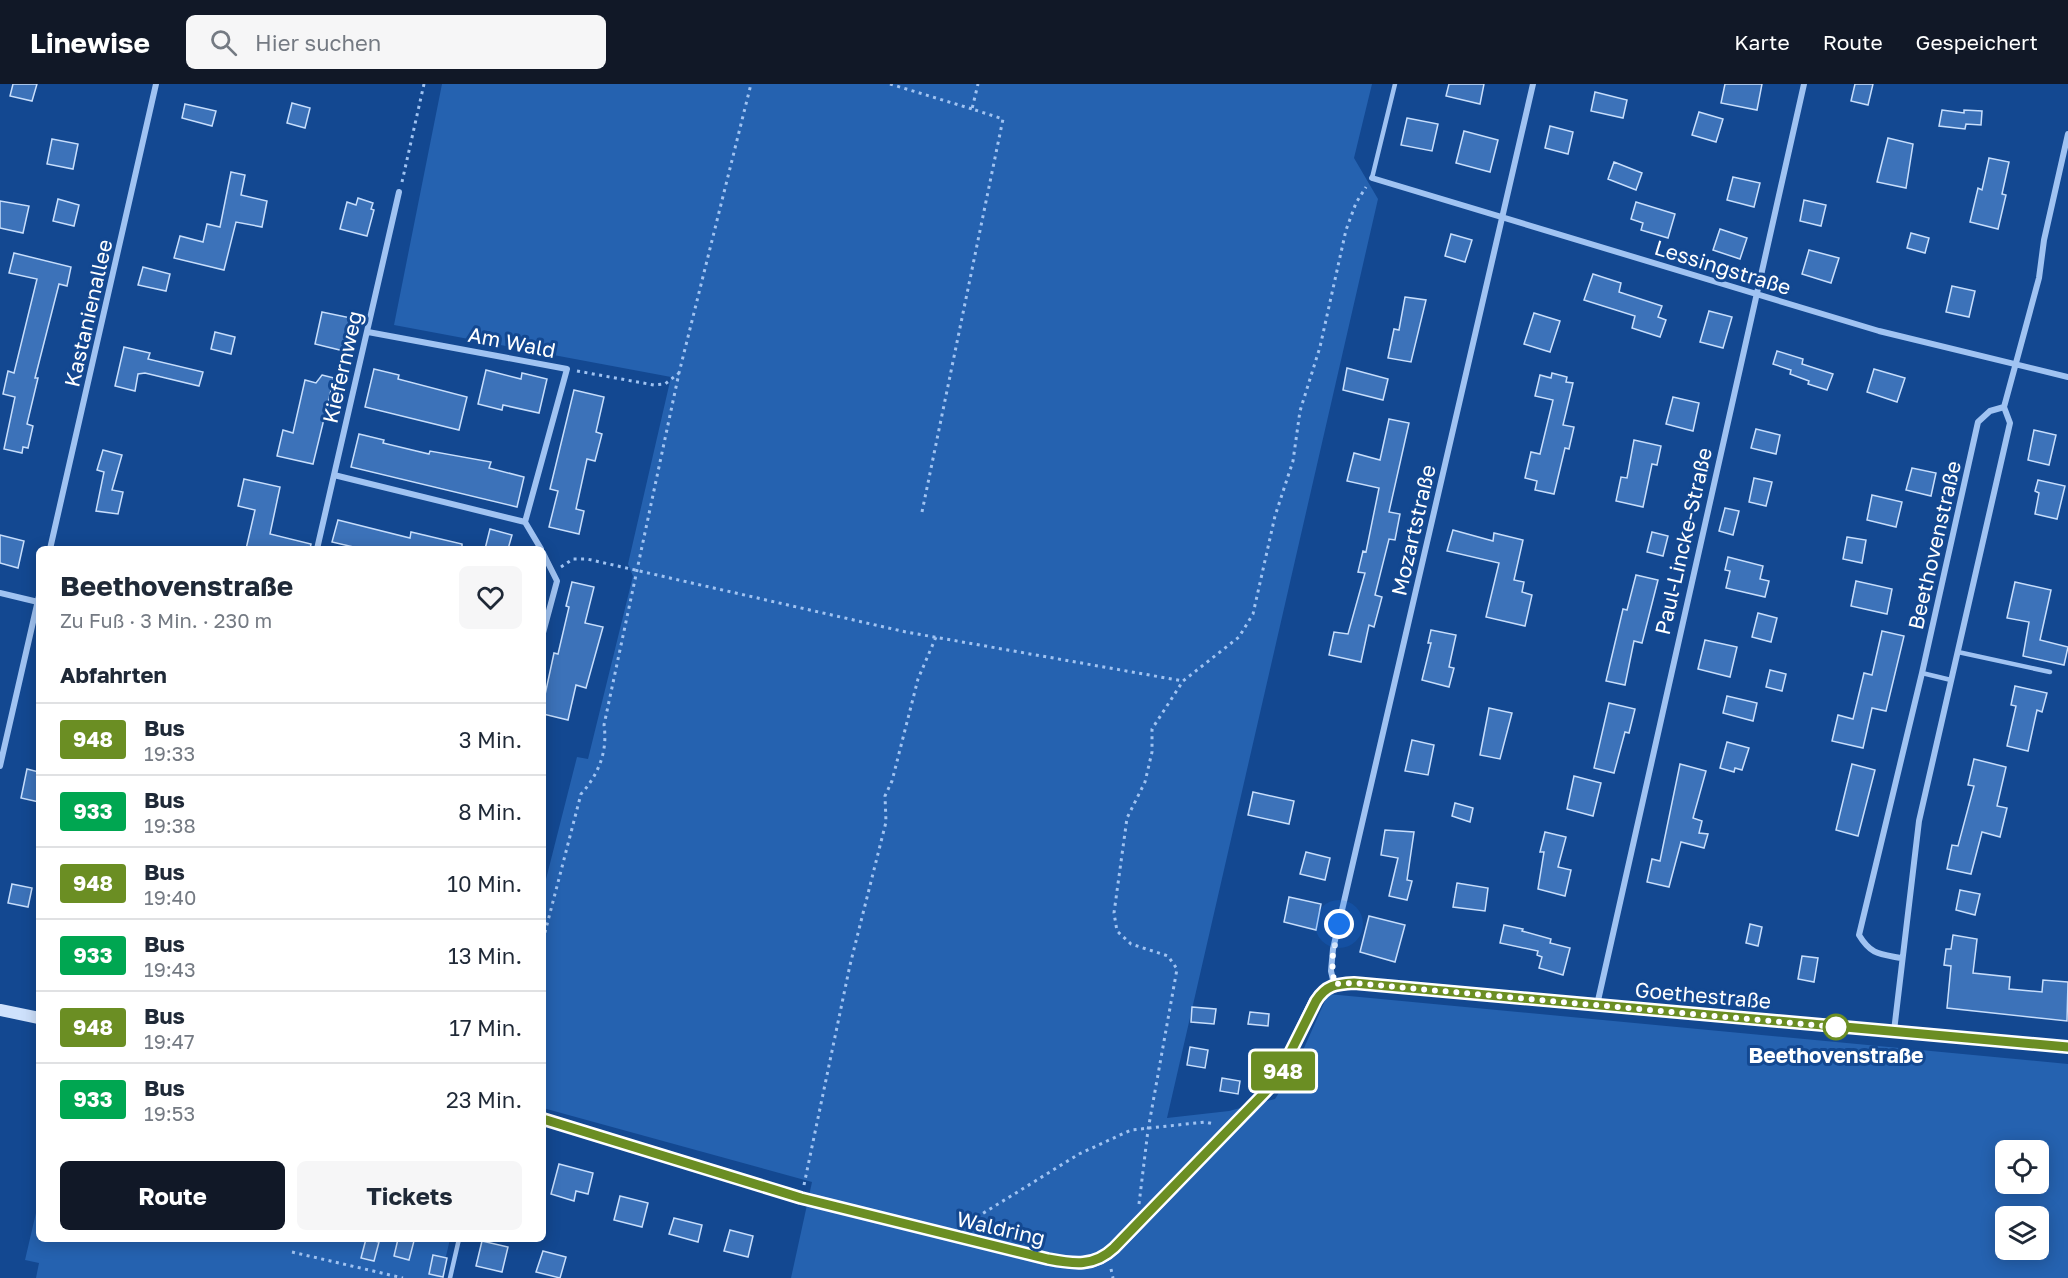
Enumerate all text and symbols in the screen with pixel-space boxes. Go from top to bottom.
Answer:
search box [186,15,606,69]
text: Linewise [30,26,150,59]
icon: search [207,26,240,59]
text: Hier suchen [255,29,381,56]
text: Karte [1734,29,1790,55]
text: Route [1823,29,1883,55]
text: Gespeichert [1916,29,2038,55]
street label: Lessingstraße [1652,234,1794,300]
street label: Kastanienallee [58,237,118,389]
street label: Kiefernweg [316,308,368,426]
street label: Am Wald [466,321,558,363]
street label: Paul-Lincke-Straße [1649,445,1717,637]
street label: Beethovenstraße [1902,458,1966,632]
street label: Mozartstraße [1385,462,1441,598]
button: heart [459,566,522,629]
text: Beethovenstraße [60,569,293,602]
text: Zu Fuß · 3 Min. · 230 m [60,608,272,632]
text: Abfahrten [60,661,167,688]
text: Bus [144,714,185,741]
text: 948 [73,726,113,752]
text: 3 Min. [459,726,522,753]
text: 19:33 [144,741,195,765]
text: Bus [144,786,185,813]
text: 933 [74,798,112,824]
text: 8 Min. [458,798,522,825]
text: 19:38 [144,813,196,837]
text: Bus [144,858,185,885]
text: 948 [73,870,113,896]
text: 10 Min. [447,870,522,897]
text: 19:40 [144,885,196,909]
your location [1324,909,1354,939]
text: Bus [144,930,185,957]
text: 933 [74,942,112,968]
text: 13 Min. [448,942,522,969]
text: 19:43 [144,957,196,981]
street label: Goethestraße [1634,976,1772,1014]
text: Bus [144,1002,185,1029]
text: 948 [73,1014,113,1040]
text: 17 Min. [449,1014,522,1041]
marker: Beethovenstraße [1823,1014,1849,1040]
text: 19:47 [144,1029,195,1053]
place label: Beethovenstraße [1748,1042,1924,1068]
line badge: 948 [1248,1052,1318,1090]
text: 948 [1263,1058,1303,1084]
text: Bus [144,1074,185,1101]
text: 933 [74,1086,112,1112]
text: 23 Min. [446,1086,522,1113]
text: 19:53 [144,1101,195,1125]
map controls [1995,1140,2049,1260]
button: locate [1995,1140,2049,1194]
button: Route [60,1161,285,1230]
button: Tickets [297,1161,522,1230]
street label: Waldring [954,1205,1048,1251]
button: layers [1995,1206,2049,1260]

